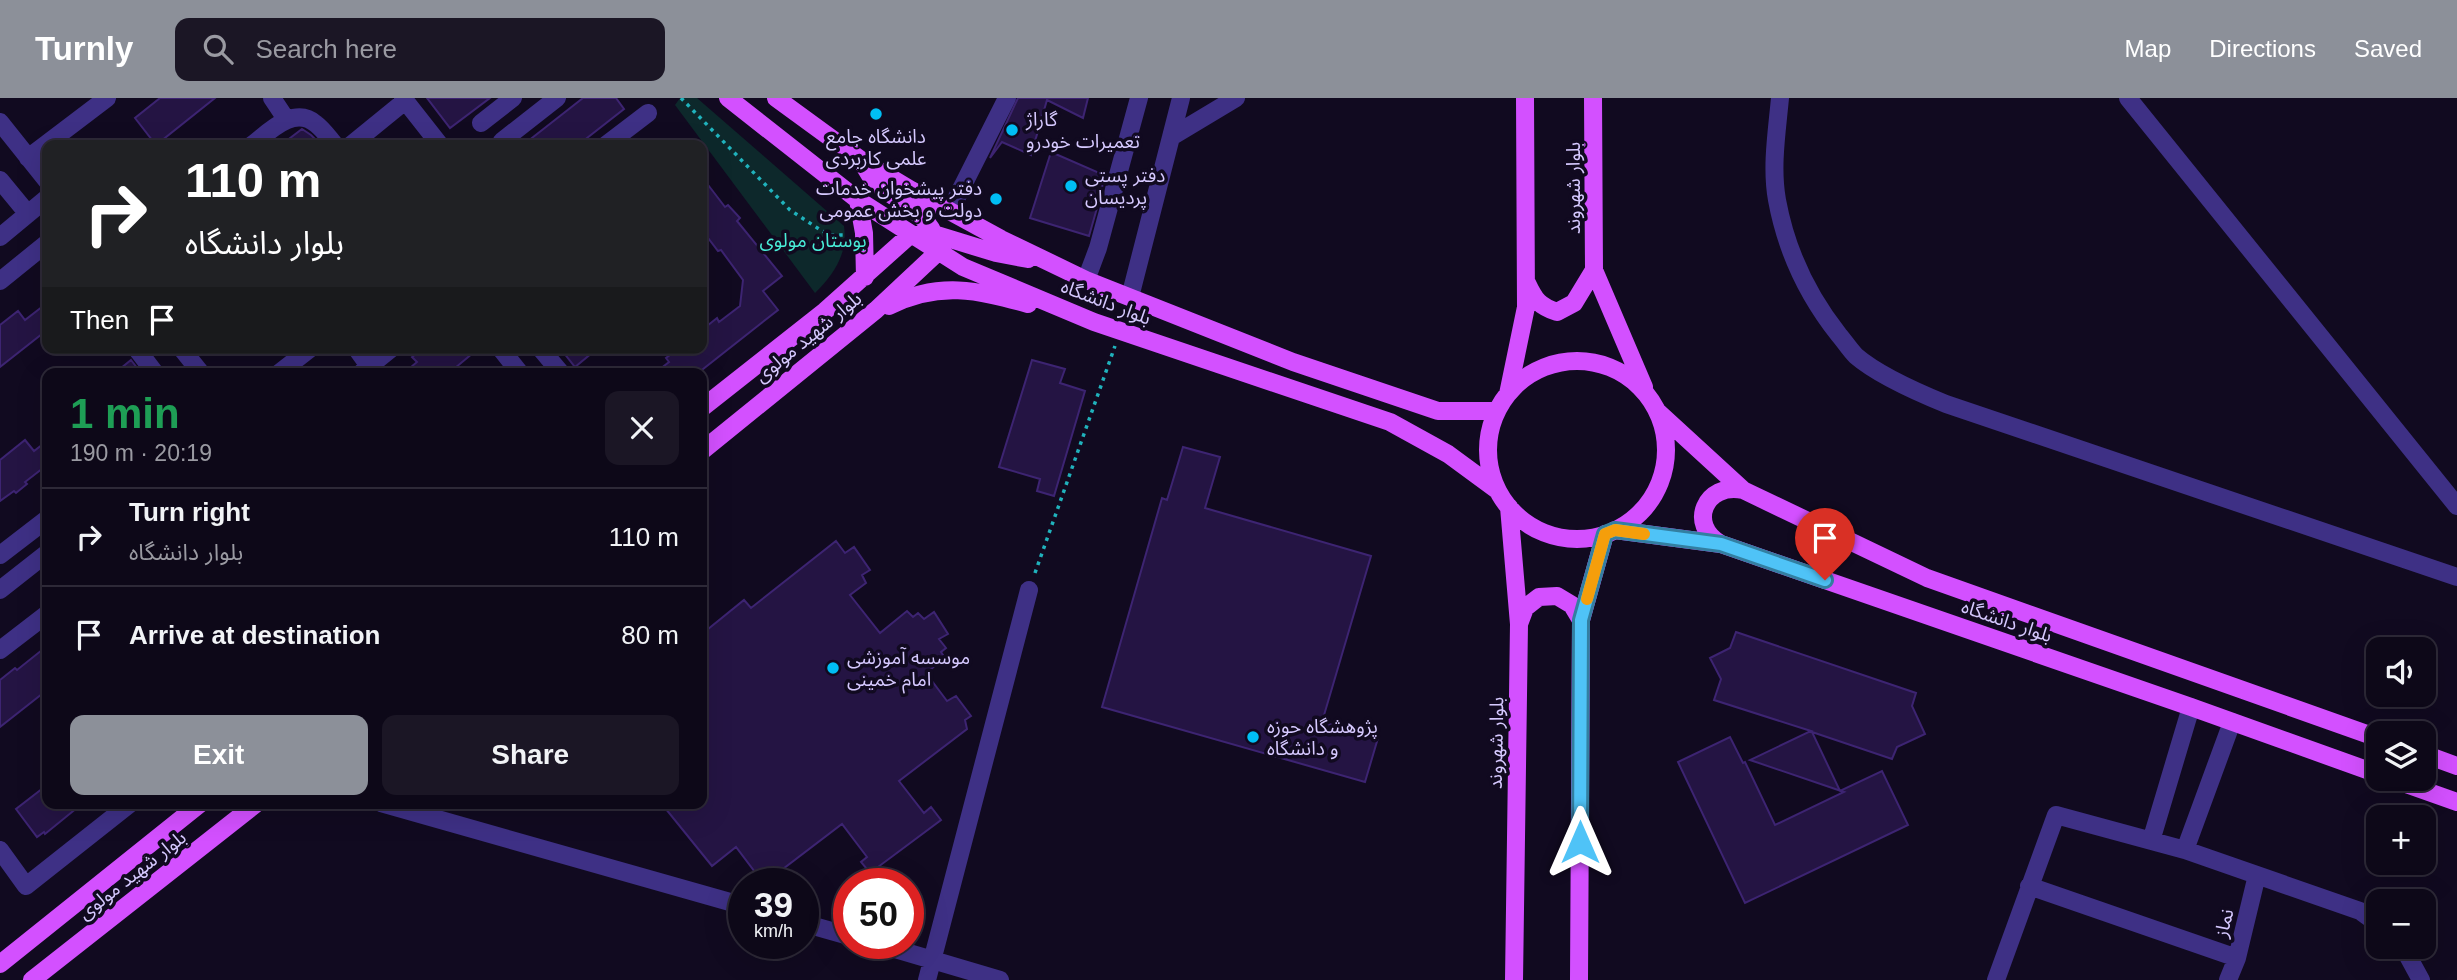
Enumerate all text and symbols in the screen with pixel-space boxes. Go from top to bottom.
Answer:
search box [175,18,665,81]
text: Turnly [35,30,133,67]
icon: search [199,30,237,68]
text: Search here [255,34,397,64]
text: Map [2125,35,2171,62]
text: Directions [2209,35,2316,62]
text: Saved [2354,35,2422,62]
marker: دانشگاه جامع علمی کاربردی [868,106,884,122]
place label: گاراژ تعمیرات خودرو [1025,109,1140,153]
marker: گاراژ تعمیرات خودرو [1004,122,1020,138]
place label: دانشگاه جامع علمی کاربردی [826,126,926,170]
street label: بلوار شهروند [1563,142,1585,234]
text: 110 m [185,153,321,207]
place label: دفتر پستی پردیسان [1085,165,1165,210]
icon: right [70,168,161,259]
place label: دفتر پیشخوان خدمات دولت و بخش عمومی [816,178,982,222]
marker: دفتر پستی پردیسان [1063,178,1079,194]
marker: دفتر پیشخوان خدمات دولت و بخش عمومی [988,191,1004,207]
text: بلوار دانشگاه [185,225,344,261]
park label: بوستان مولوی [759,230,867,252]
street label: بلوار دانشگاه [1058,275,1154,330]
street label: بلوار شهید مولوی [751,288,866,387]
icon: arrive [143,301,181,339]
text: Then [70,305,129,335]
text: 1 min [70,390,180,437]
button: close [605,391,679,465]
text: 190 m · 20:19 [70,440,212,466]
text: Turn right [129,497,250,527]
pin [1795,508,1855,580]
icon: right [70,518,108,556]
icon: arrive [1806,519,1844,557]
text: 110 m [609,522,679,552]
text: بلوار دانشگاه [129,539,243,565]
street label: بلوار دانشگاه [1959,596,2055,647]
icon: arrive [70,616,108,654]
text: Arrive at destination [129,620,380,650]
text: 80 m [621,620,679,650]
map controls [2366,637,2436,959]
button: sound [2366,637,2436,707]
place label: موسسه آموزشی امام خمینی [847,647,970,694]
marker: موسسه آموزشی امام خمینی [825,660,841,676]
street label: بلوار شهروند [1485,697,1508,789]
button: Exit [70,715,368,795]
button: Share [382,715,679,795]
place label: پژوهشگاه حوزه و دانشگاه [1267,716,1378,760]
button: layers [2366,721,2436,791]
marker: پژوهشگاه حوزه و دانشگاه [1245,729,1261,745]
position arrow [1543,805,1617,879]
button: + [2366,805,2436,875]
street label: بلوار شهید مولوی [74,826,191,924]
speed limit sign: 50 [833,868,924,959]
text: 39 [754,885,793,924]
button: − [2366,889,2436,959]
street label: نماز [2210,907,2239,941]
text: km/h [754,921,793,941]

